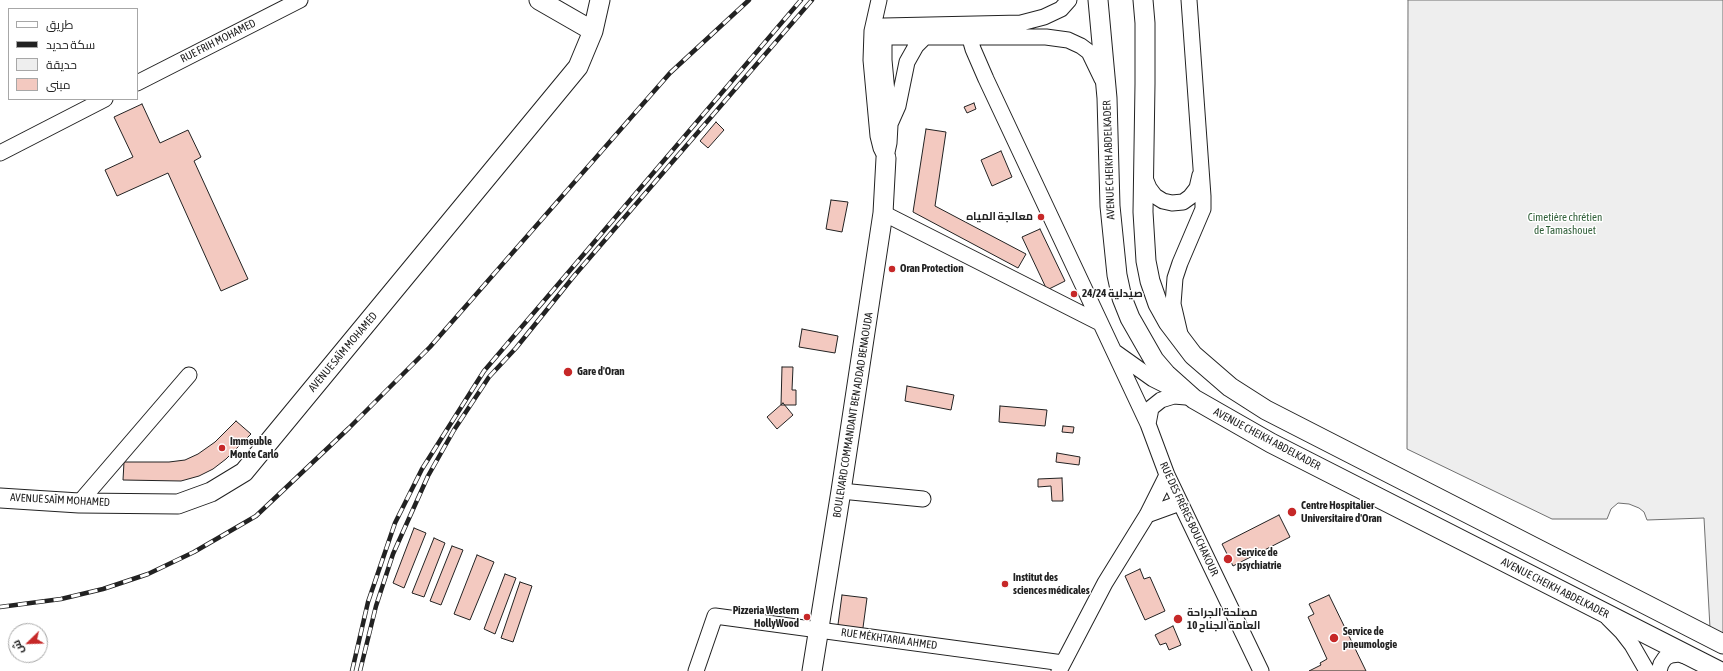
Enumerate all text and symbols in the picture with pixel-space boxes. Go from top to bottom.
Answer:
legend [8,8,138,100]
street label: RUE FRIH MOHAMED [178,16,258,66]
text: طريق [46,18,73,32]
text: سكة حديد [46,38,95,52]
text: حديقة [46,58,77,72]
text: مبنى [46,78,71,92]
street label: AVENUE CHEIKH ABDELKADER [1100,100,1118,220]
place label: معالجة المياه [966,210,1033,224]
park label: Cimetière chrétien de Tamashouet [1528,211,1602,237]
marker: معالجة المياه [1036,212,1046,222]
place label: Oran Protection [900,262,963,276]
marker: Oran Protection [887,264,897,274]
place label: صيدلية 24/24 [1082,287,1143,301]
marker: صيدلية 24/24 [1069,289,1079,299]
street label: AVENUE SAÏM MOHAMED [306,309,380,395]
street label: BOULEVARD COMMANDANT BEN ADDAD BENAOUDA [830,311,876,519]
place label: Gare d'Oran [577,365,625,379]
marker: Gare d'Oran [562,366,574,378]
street label: AVENUE CHEIKH ABDELKADER [1211,405,1323,473]
place label: Immeuble Monte Carlo [230,435,279,461]
marker: Immeuble Monte Carlo [217,443,227,453]
street label: RUE DES FRÈRES BOUCHAKOUR [1157,460,1221,578]
street label: AVENUE SAÏM MOHAMED [10,491,110,509]
place label: Centre Hospitalier Universitaire d'Oran [1301,499,1382,525]
marker: Centre Hospitalier Universitaire d'Oran [1286,506,1298,518]
place label: Service de psychiatrie [1237,546,1282,572]
marker: Service de psychiatrie [1222,553,1234,565]
street label: AVENUE CHEIKH ABDELKADER [1499,555,1611,621]
place label: Institut des sciences médicales [1013,571,1090,597]
marker: Institut des sciences médicales [1000,579,1010,589]
place label: Pizzeria Western HollyWood [733,604,799,630]
place label: مصلحة الجراحة العامة الجناح 10 [1187,606,1260,632]
marker: Pizzeria Western HollyWood [802,612,812,622]
marker: مصلحة الجراحة العامة الجناح 10 [1172,613,1184,625]
north arrow [8,623,48,663]
place label: Service de pneumologie [1343,625,1397,651]
street label: RUE MÈKHTARIA AHMED [840,626,938,652]
marker: Service de pneumologie [1328,632,1340,644]
text: ش [10,638,26,656]

